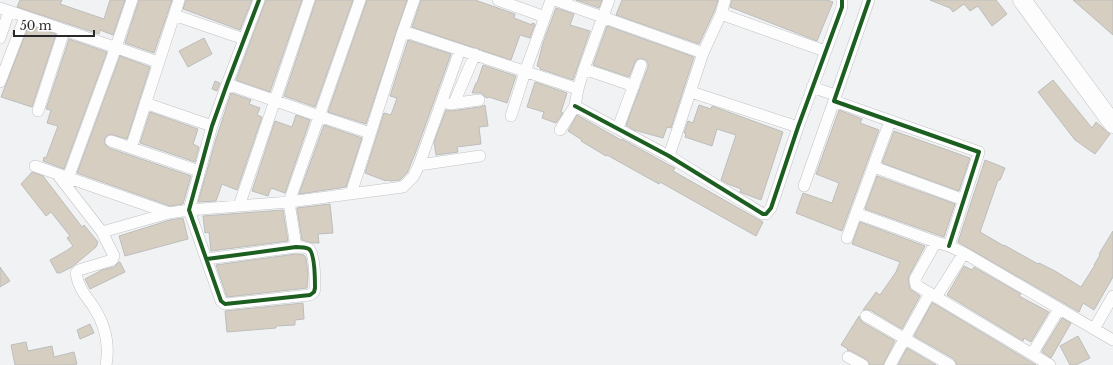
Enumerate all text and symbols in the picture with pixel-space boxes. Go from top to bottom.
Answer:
scale bar [14,12,94,38]
text: 50 m [20,18,52,33]

